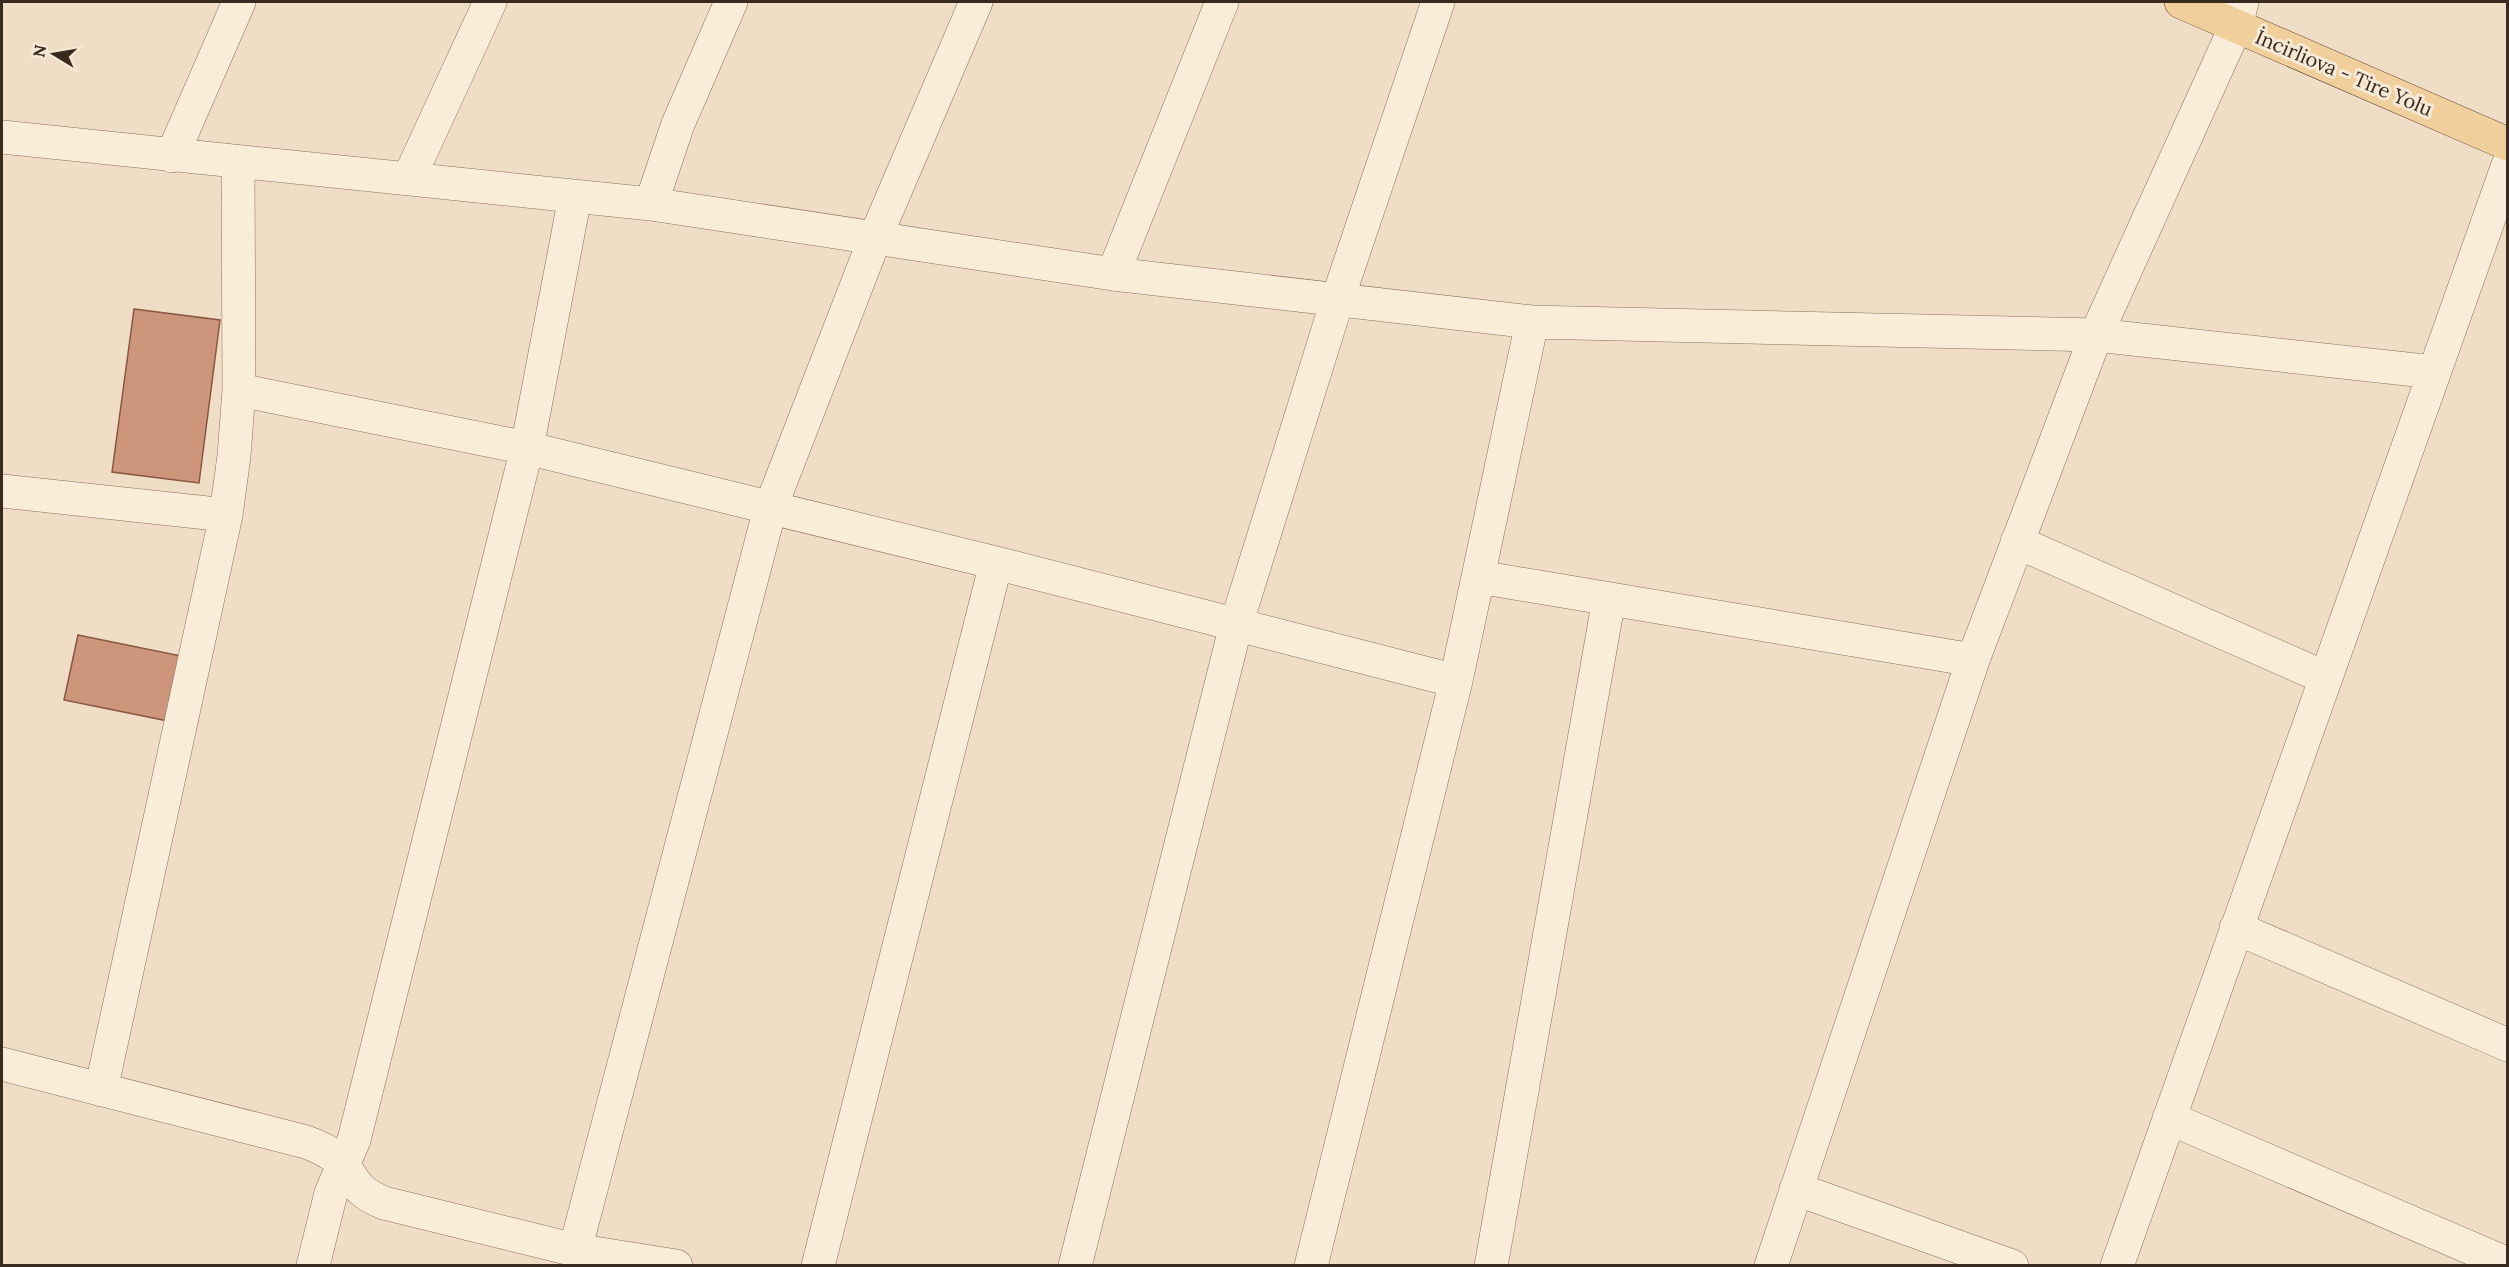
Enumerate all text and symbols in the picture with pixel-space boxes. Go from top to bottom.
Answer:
north arrow [24,24,84,84]
street label: İncirliova - Tire Yolu [2252,24,2437,121]
text: N [28,43,50,59]

